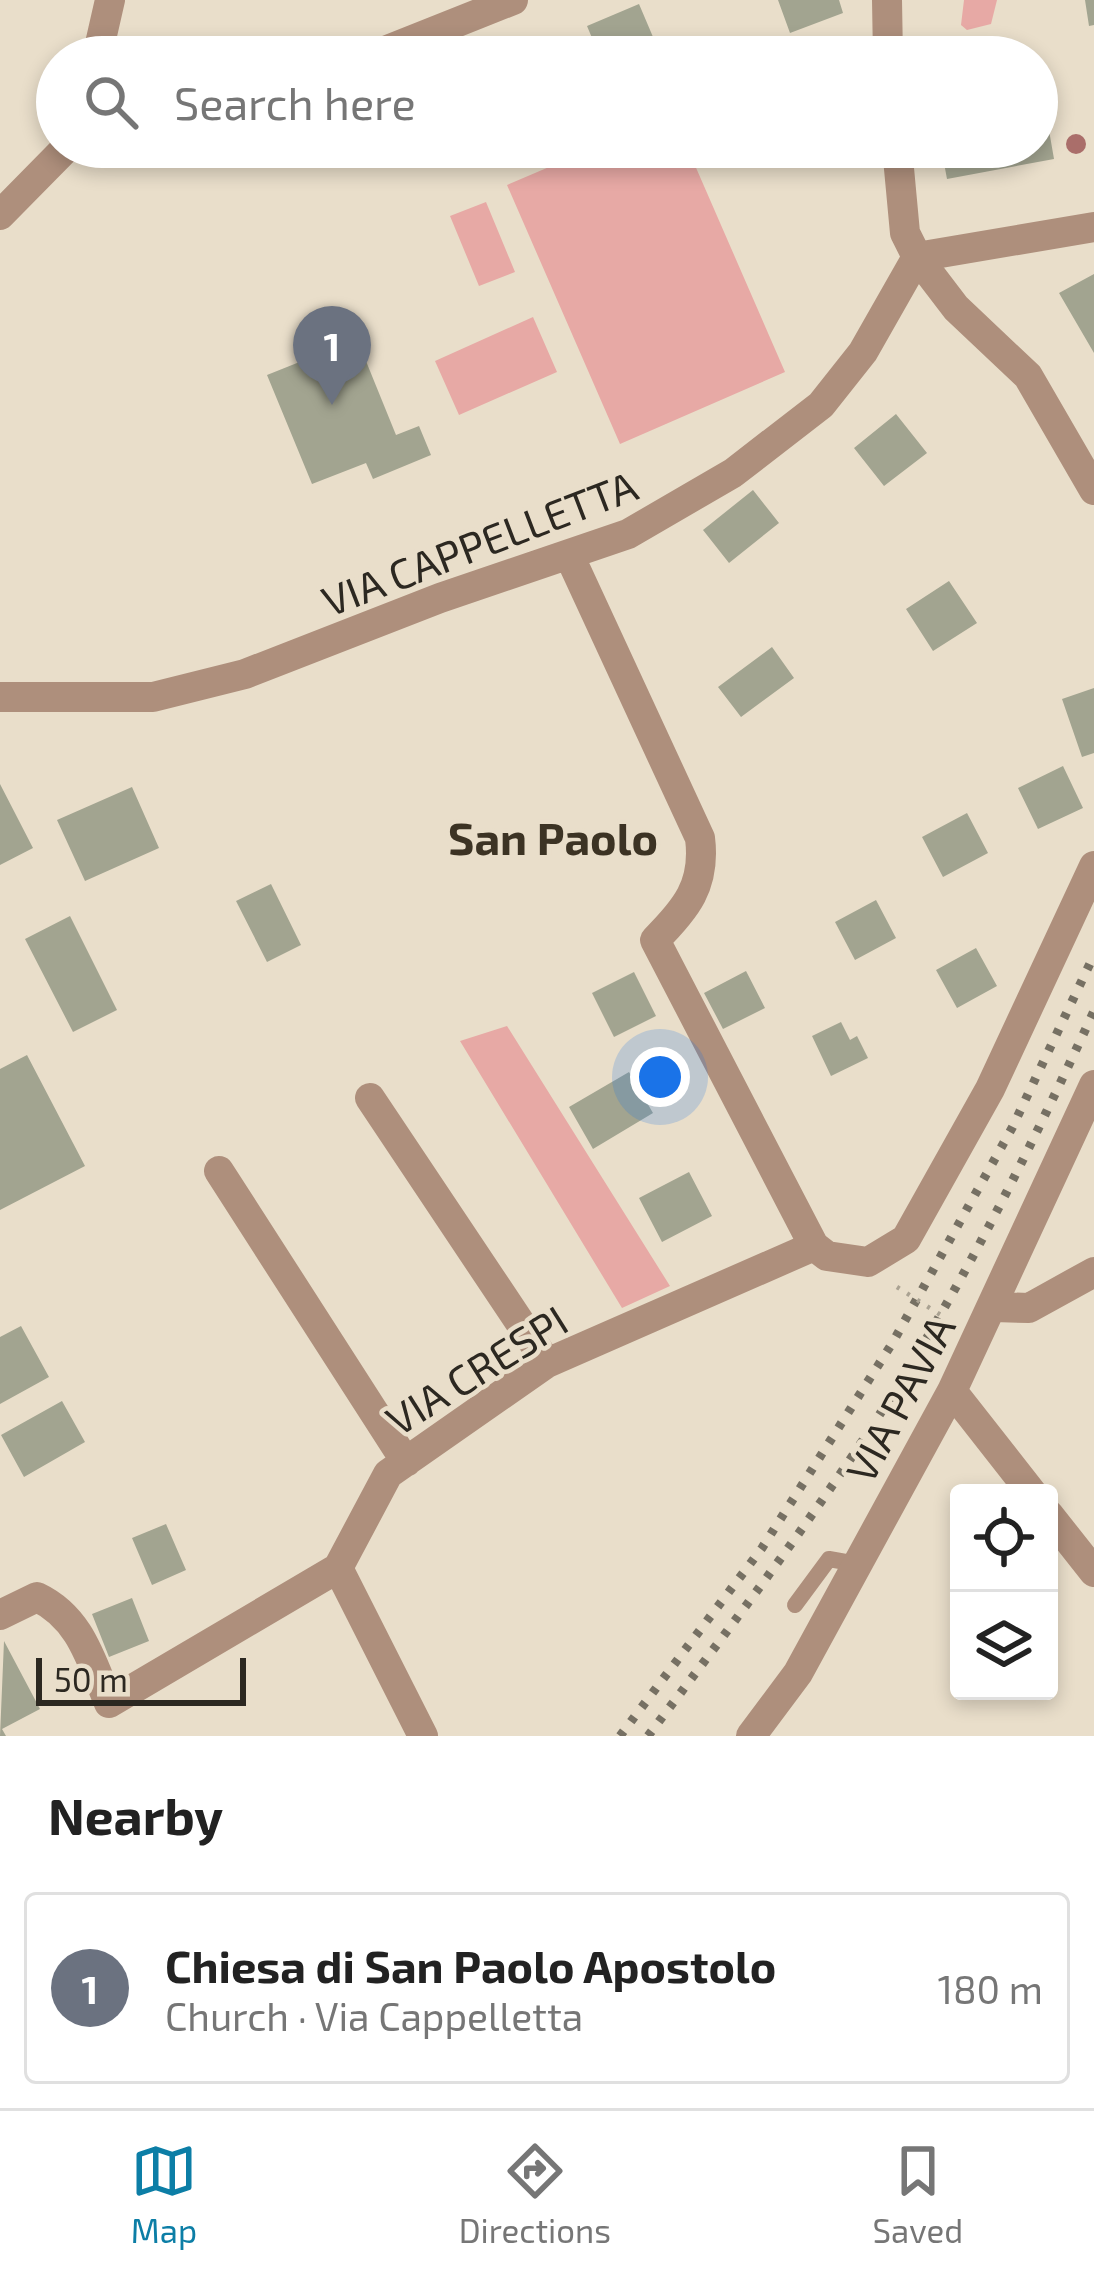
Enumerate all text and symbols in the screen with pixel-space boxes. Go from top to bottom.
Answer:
search box [36,36,1058,168]
icon: search [78,69,144,135]
text: Search here [174,75,416,129]
pin: 1 [293,306,371,405]
street label: VIA CAPPELLETTA [314,459,644,625]
district label: San Paolo [448,810,658,864]
your location [630,1047,690,1107]
street label: VIA CRESPI [376,1294,576,1444]
street label: VIA PAVIA [834,1306,964,1490]
map controls [950,1484,1058,1700]
button: locate [950,1484,1058,1592]
button: layers [950,1592,1058,1700]
scale bar [36,1652,246,1705]
text: 50 m [54,1659,128,1699]
text: Nearby [48,1784,223,1845]
text: Chiesa di San Paolo Apostolo [165,1938,776,1992]
text: 1 [82,1965,98,2012]
text: 180 m [937,1965,1043,2012]
text: Church · Via Cappelletta [165,1992,583,2039]
tab: Map [131,2138,197,2250]
tab: Directions [459,2138,611,2250]
tab: Saved [873,2138,963,2250]

